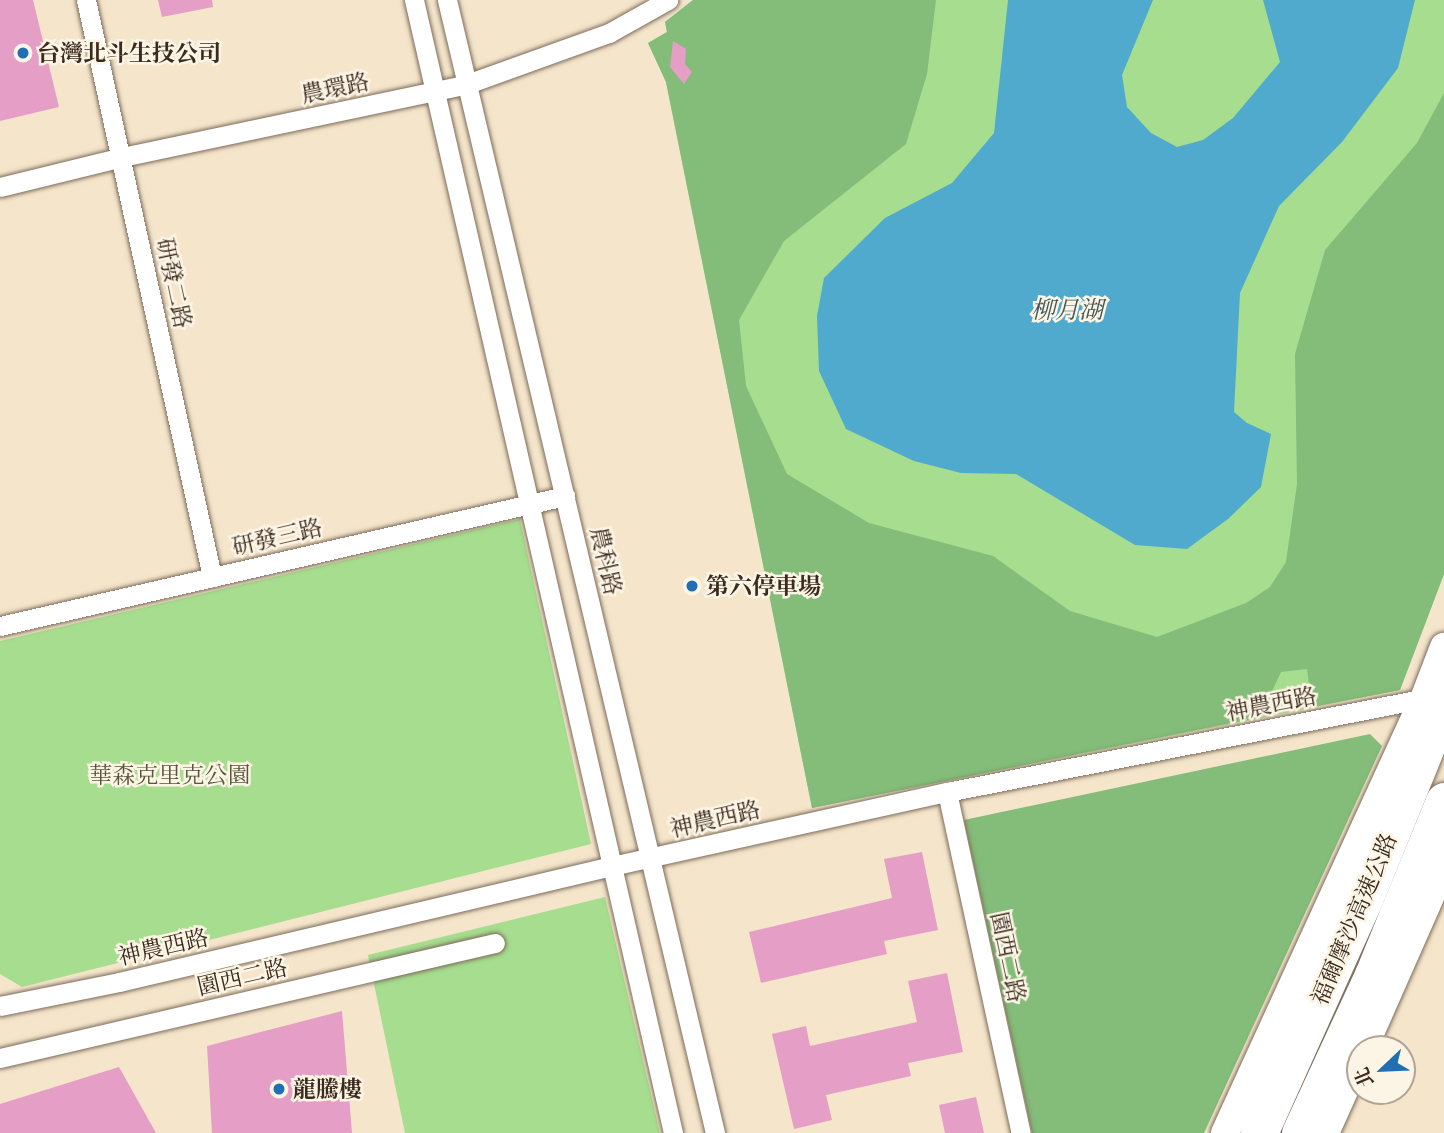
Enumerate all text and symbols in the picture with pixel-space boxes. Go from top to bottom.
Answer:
place label: 台灣北斗生技公司 [37,39,221,67]
marker: 台灣北斗生技公司 [15,45,31,61]
street label: 農環路 [298,67,372,109]
street label: 研發二路 [151,235,197,331]
water label: 柳月湖 [1031,296,1103,324]
street label: 研發三路 [229,513,325,561]
street label: 農科路 [585,524,627,598]
place label: 第六停車場 [706,572,821,600]
marker: 第六停車場 [684,578,700,594]
street label: 神農西路 [1223,682,1319,726]
park label: 華森克里克公園 [90,761,250,789]
street label: 神農西路 [667,795,763,843]
street label: 福爾摩沙高速公路 [1305,829,1403,1009]
street label: 園西二路 [985,909,1031,1005]
street label: 神農西路 [115,923,211,971]
street label: 園西二路 [194,953,290,1001]
north arrow [1346,1035,1416,1105]
text: 北 [1347,1063,1380,1092]
place label: 龍騰樓 [293,1075,362,1103]
marker: 龍騰樓 [271,1081,287,1097]

